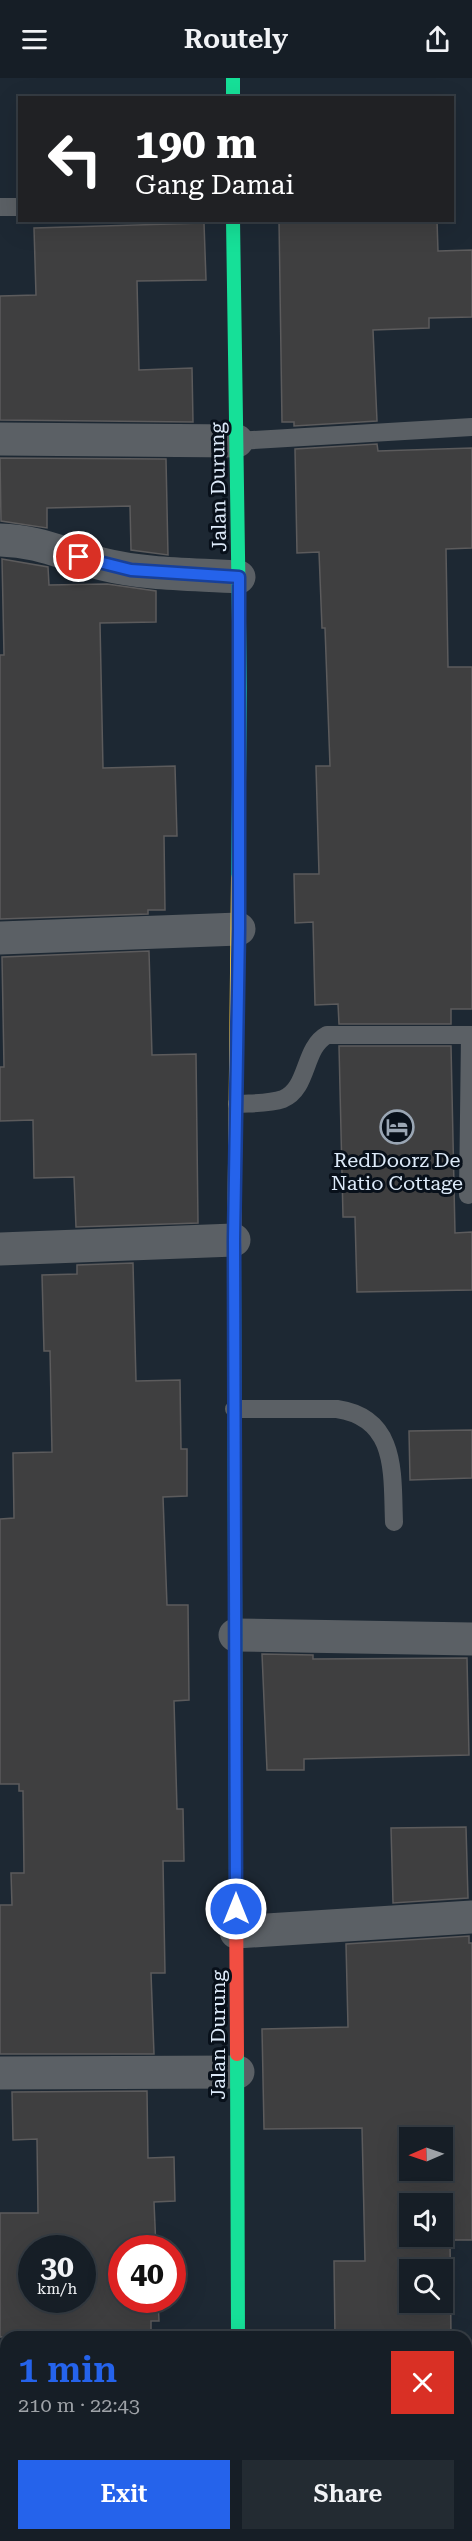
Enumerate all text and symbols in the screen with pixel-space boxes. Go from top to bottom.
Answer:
icon: menu [18,23,51,56]
text: Routely [184,23,288,55]
icon: share [421,23,454,56]
text: 190 m [135,119,257,168]
icon: left [36,120,114,198]
text: Gang Damai [135,169,294,201]
street label: Jalan Durung [205,421,231,552]
pin [53,531,104,582]
icon: arrive [62,540,95,573]
hotel icon: RedDoorz De Natio Cottage [379,1109,415,1145]
place label: RedDoorz De Natio Cottage [331,1148,463,1195]
position arrow [204,1877,268,1941]
street label: Jalan Durung [206,1970,230,2100]
north arrow [399,2127,453,2181]
map controls [399,2127,453,2313]
button: sound [399,2193,453,2247]
speed limit sign: 40 [108,2235,186,2313]
text: 30 [40,2249,74,2284]
button: search [399,2259,453,2313]
text: km/h [37,2280,77,2298]
text: 1 min [18,2349,117,2391]
button: close [391,2351,454,2414]
text: 210 m · 22:43 [18,2393,140,2417]
button: Exit [18,2460,230,2529]
button: Share [242,2460,454,2529]

